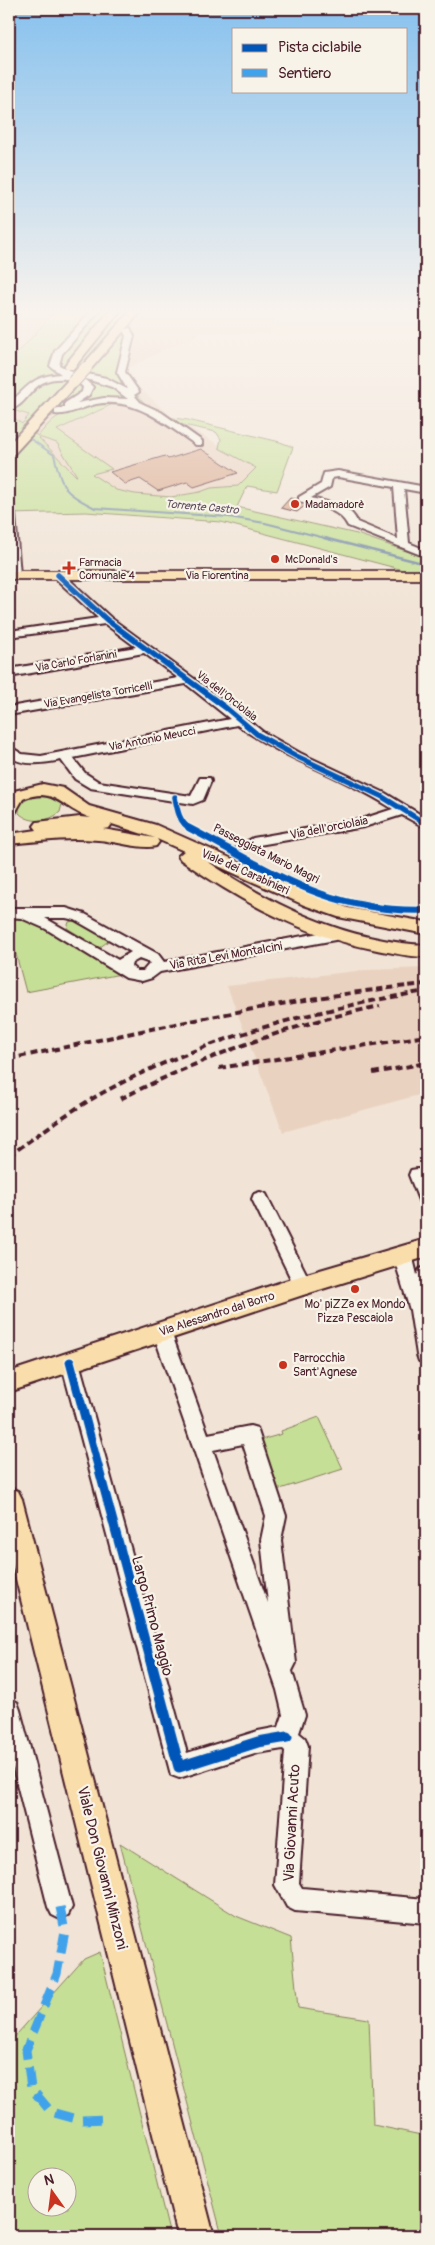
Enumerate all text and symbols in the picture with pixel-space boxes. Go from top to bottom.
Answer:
legend [232,28,408,92]
text: Pista ciclabile [278,38,362,57]
text: Sentiero [278,64,331,83]
water label: Torrente Castro [165,497,240,517]
marker: Madamadorè [289,498,301,510]
place label: Madamadorè [305,498,364,511]
marker: McDonald's [269,553,281,565]
place label: McDonald's [285,553,338,566]
place label: Farmacia Comunale 4 [79,556,135,582]
marker: Farmacia Comunale 4 [63,562,75,574]
street label: Via Fiorentina [185,569,249,582]
street label: Via Carlo Forlanini [34,647,118,675]
street label: Via dell'Orciolaia [194,668,260,724]
street label: Via Evangelista Torricelli [43,679,153,711]
street label: Via Antonio Meucci [108,724,196,754]
street label: Via dell'orciolaia [289,813,370,843]
street label: Passeggiata Mario Magri [210,821,322,887]
street label: Viale dei Carabinieri [199,846,291,898]
street label: Via Rita Levi Montalcini [168,939,284,973]
marker: Mo' piZZa ex Mondo Pizza Pescaiola [349,1283,361,1295]
street label: Via Alessandro dal Borro [157,1288,277,1340]
place label: Mo' piZZa ex Mondo Pizza Pescaiola [305,1297,406,1326]
place label: Parrocchia Sant'Agnese [293,1351,357,1380]
marker: Parrocchia Sant'Agnese [277,1359,289,1371]
street label: Largo Primo Maggio [127,1554,177,1678]
street label: Via Giovanni Acuto [279,1764,305,1882]
street label: Viale Don Giovanni Minzoni [73,1784,132,1952]
north arrow [28,2168,78,2218]
text: N [42,2170,56,2189]

